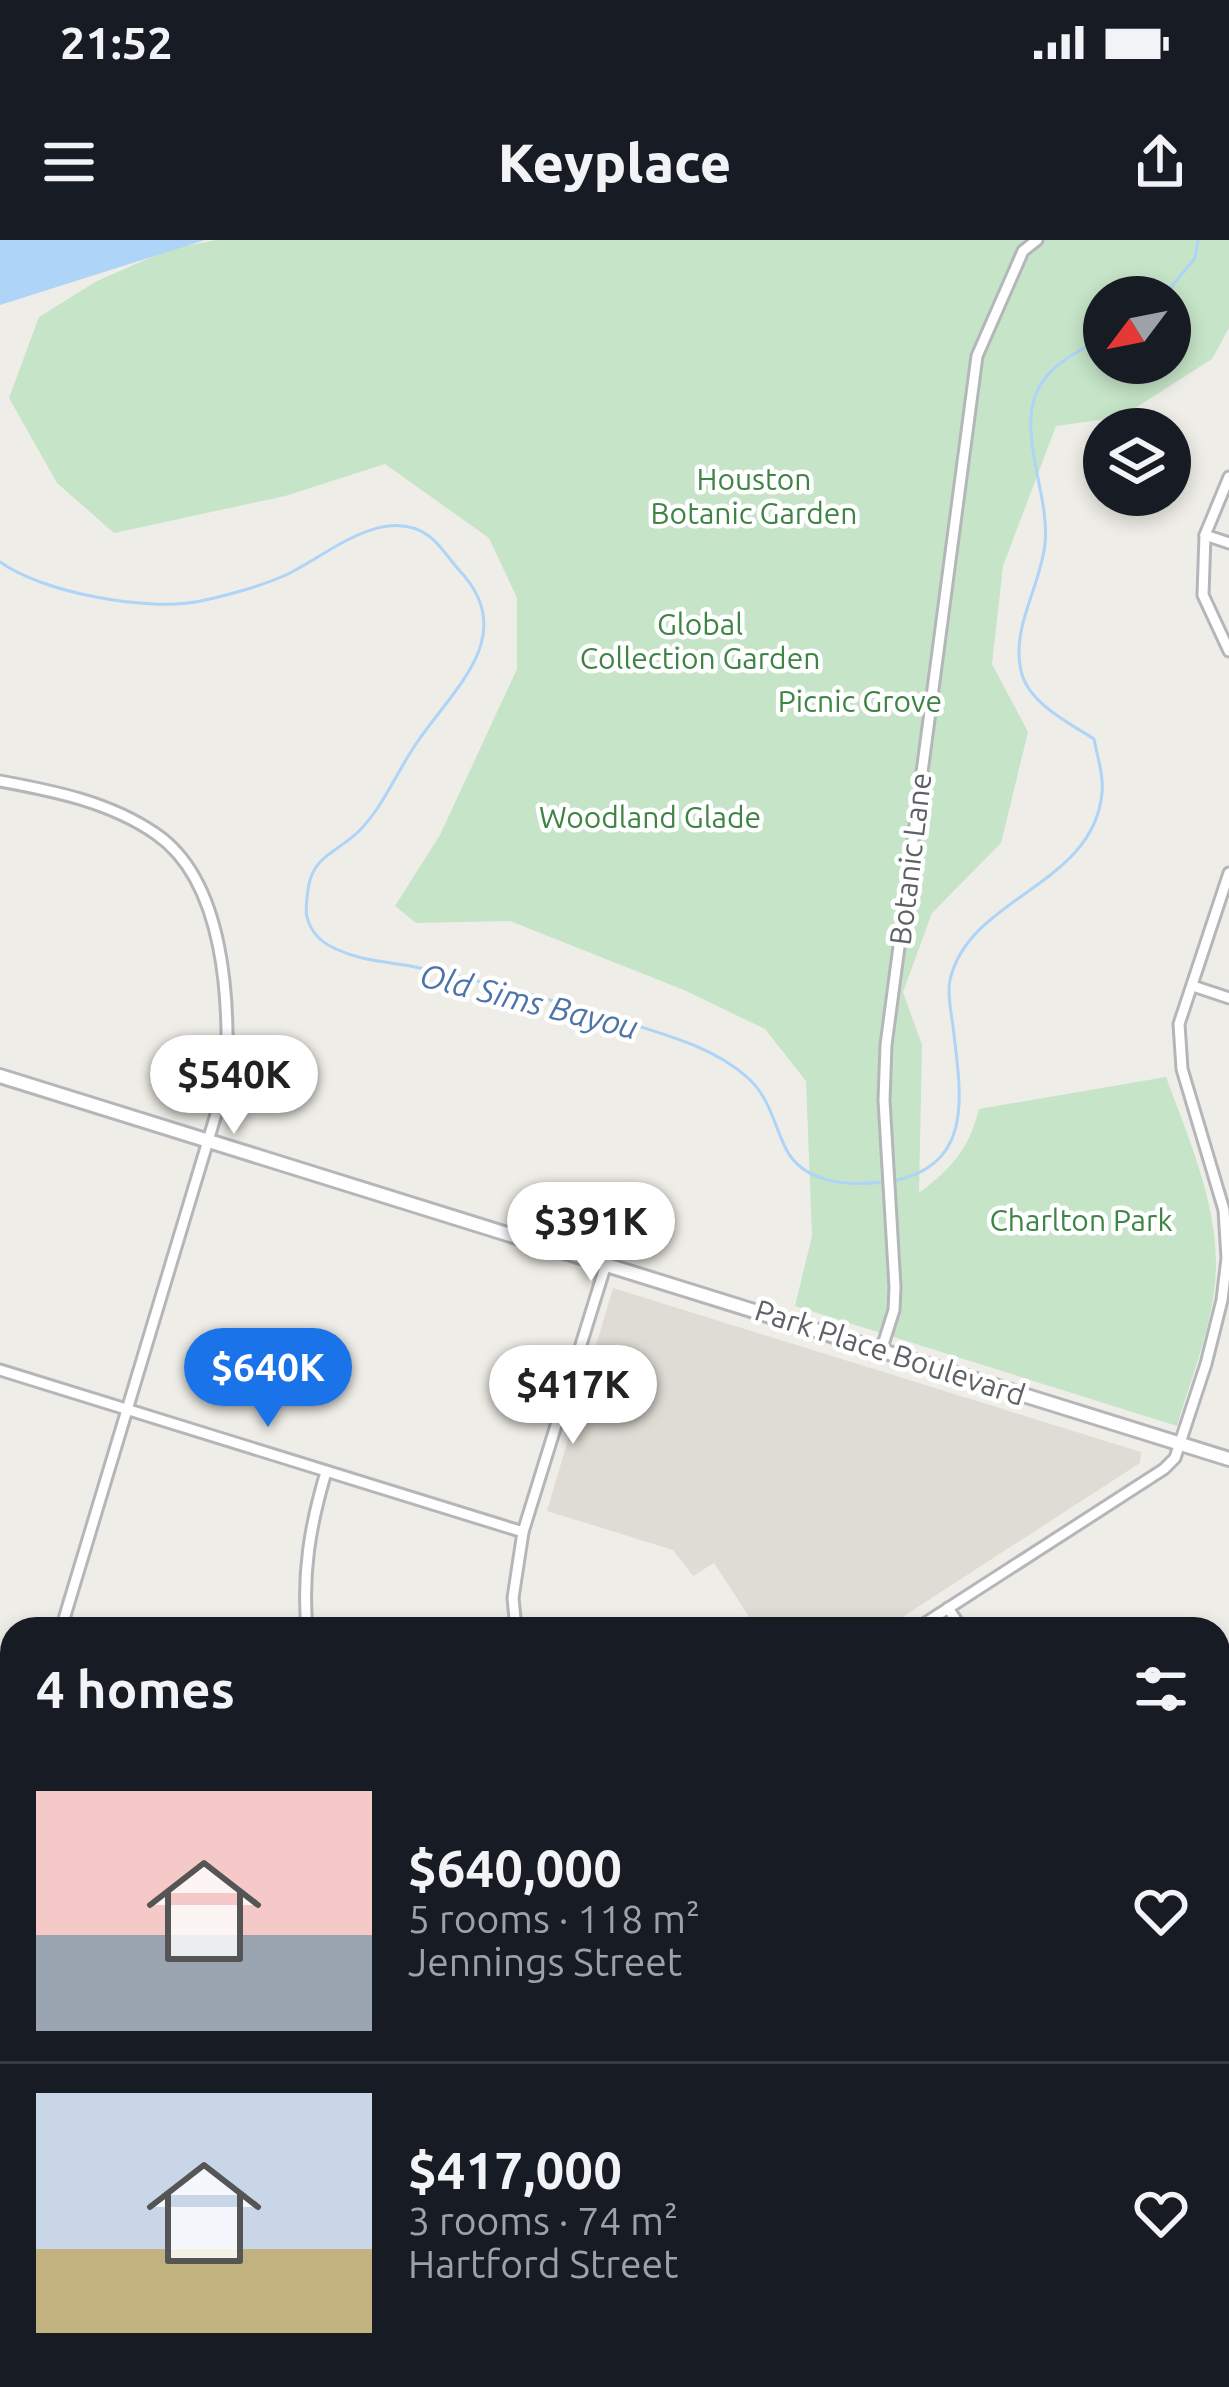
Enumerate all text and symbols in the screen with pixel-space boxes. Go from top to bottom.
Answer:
text: 21:52 [60,17,173,68]
icon: menu [36,129,102,195]
icon: share [1127,129,1193,195]
text: Keyplace [498,132,731,192]
north arrow [1083,276,1191,384]
map controls [1083,276,1191,516]
button: layers [1083,408,1191,516]
park label: Houston Botanic Garden [651,462,857,530]
park label: Global Collection Garden [580,607,820,675]
park label: Picnic Grove [778,684,942,718]
street label: Botanic Lane [883,771,937,947]
park label: Woodland Glade [539,800,761,834]
water label: Old Sims Bayou [416,956,642,1045]
pin: $540K [150,1035,318,1137]
text: $540K [177,1052,291,1095]
pin: $391K [507,1182,675,1284]
text: $391K [534,1199,648,1242]
park label: Charlton Park [989,1203,1173,1237]
street label: Park Place Boulevard [751,1292,1030,1412]
pin: $640K [184,1328,352,1430]
text: $640K [211,1345,325,1388]
pin: $417K [489,1345,657,1447]
text: $417K [516,1362,630,1405]
icon: filters [1128,1656,1194,1722]
text: 4 homes [36,1660,235,1718]
icon: home [132,1839,276,1983]
text: $640,000 [408,1839,622,1897]
icon: heart [1128,1878,1194,1944]
text: 5 rooms · 118 m² [408,1897,700,1940]
text: Jennings Street [408,1940,682,1983]
icon: home [132,2141,276,2285]
text: $417,000 [408,2141,622,2199]
icon: heart [1128,2180,1194,2246]
text: 3 rooms · 74 m² [408,2199,678,2242]
text: Hartford Street [408,2242,678,2285]

